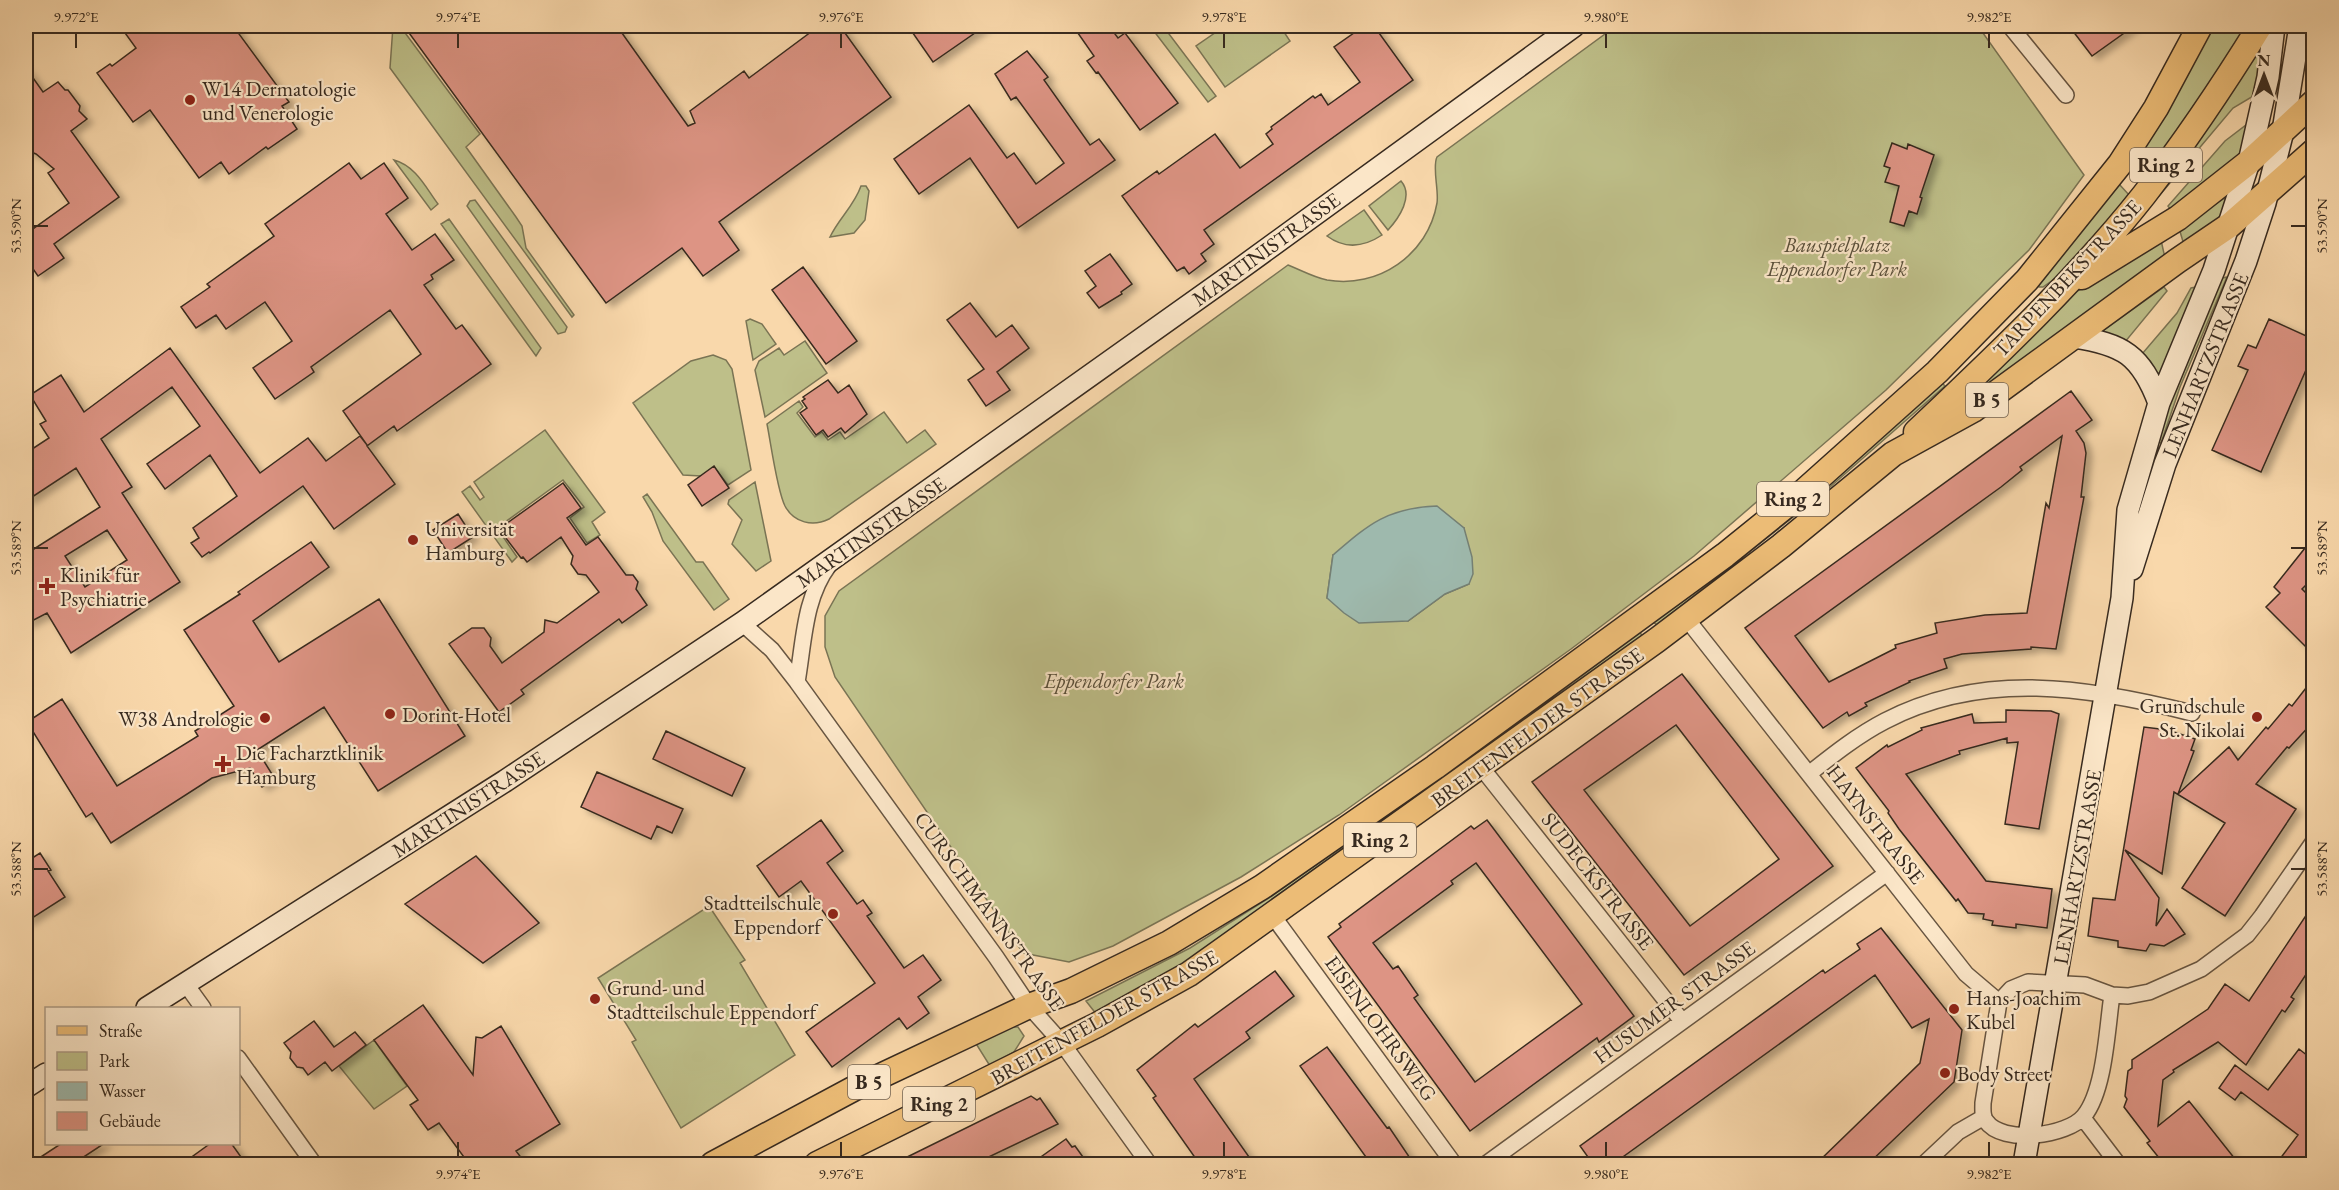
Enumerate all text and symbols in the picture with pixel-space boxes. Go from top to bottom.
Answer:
text: 9.972°E [53,7,99,26]
text: 9.974°E [435,7,481,26]
text: 9.976°E [818,7,864,26]
text: 9.978°E [1201,7,1247,26]
text: 9.980°E [1583,7,1629,26]
text: 9.982°E [1966,7,2012,26]
north arrow [2234,45,2294,105]
text: N [2258,50,2271,71]
place label: W14 Dermatologie und Venerologie [202,75,356,126]
marker: W14 Dermatologie und Venerologie [183,93,197,107]
road number: Ring 2 [2130,148,2202,182]
street label: MARTINISTRASSE [1187,186,1346,312]
street label: TARPENBEKSTRASSE [1987,193,2147,362]
text: 53.590°N [6,198,25,254]
text: 53.590°N [2312,198,2331,254]
park label: Bauspielplatz Eppendorfer Park [1766,231,1907,282]
street label: LENHARTZSTRASSE [2155,268,2255,462]
road number: B 5 [1966,383,2008,417]
street label: MARTINISTRASSE [791,470,951,594]
road number: Ring 2 [1757,482,1829,516]
place label: Universität Hamburg [425,515,515,566]
text: 53.589°N [6,520,25,576]
text: 53.589°N [2312,520,2331,576]
marker: Universität Hamburg [406,533,420,547]
place label: Klinik für Psychiatrie [60,561,147,612]
marker: Klinik für Psychiatrie [38,577,56,595]
street label: BREITENFELDER STRASSE [1425,641,1649,813]
park label: Eppendorfer Park [1043,667,1184,694]
place label: Grundschule St. Nikolai [2139,692,2245,743]
place label: Dorint-Hotel [402,701,511,728]
place label: W38 Andrologie [118,705,253,732]
marker: Dorint-Hotel [383,707,397,721]
marker: Grundschule St. Nikolai [2250,710,2264,724]
marker: W38 Andrologie [258,711,272,725]
place label: Die Facharztklinik Hamburg [236,739,384,790]
street label: MARTINISTRASSE [386,744,550,863]
marker: Die Facharztklinik Hamburg [214,755,232,773]
street label: HAYNSTRASSE [1821,759,1931,889]
street label: LENHARTZSTRASSE [2047,767,2107,967]
street label: CURSCHMANNSTRASSE [909,806,1071,1016]
street label: SUDECKSTRASSE [1536,807,1660,956]
road number: Ring 2 [1344,823,1416,857]
text: 53.588°N [6,841,25,897]
text: 53.588°N [2312,841,2331,897]
place label: Stadtteilschule Eppendorf [704,889,823,940]
marker: Stadtteilschule Eppendorf [826,907,840,921]
street label: HUSUMER STRASSE [1588,934,1760,1070]
street label: BREITENFELDER STRASSE [985,943,1223,1091]
street label: EISENLOHRSWEG [1319,950,1443,1106]
place label: Grund- und Stadtteilschule Eppendorf [607,974,819,1025]
place label: Hans-Joachim Kubel [1966,984,2081,1035]
marker: Grund- und Stadtteilschule Eppendorf [588,992,602,1006]
marker: Hans-Joachim Kubel [1947,1002,1961,1016]
legend [45,1007,240,1145]
text: Straße [99,1019,142,1042]
text: Park [99,1049,130,1072]
place label: Body Street [1957,1060,2050,1087]
road number: B 5 [848,1065,890,1099]
marker: Body Street [1938,1066,1952,1080]
text: Wasser [99,1079,146,1102]
road number: Ring 2 [903,1087,975,1121]
text: Gebäude [99,1109,161,1132]
text: 9.974°E [435,1164,481,1183]
text: 9.976°E [818,1164,864,1183]
text: 9.978°E [1201,1164,1247,1183]
text: 9.980°E [1583,1164,1629,1183]
text: 9.982°E [1966,1164,2012,1183]

